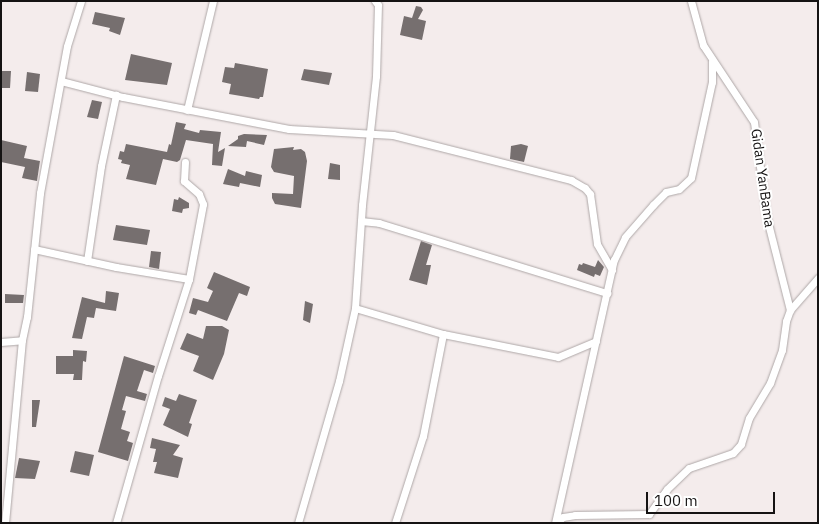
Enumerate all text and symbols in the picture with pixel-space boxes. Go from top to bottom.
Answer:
street label: Gidan YanBama [748,128,778,228]
scale bar [649,482,778,514]
text: 100 m [654,491,698,510]

